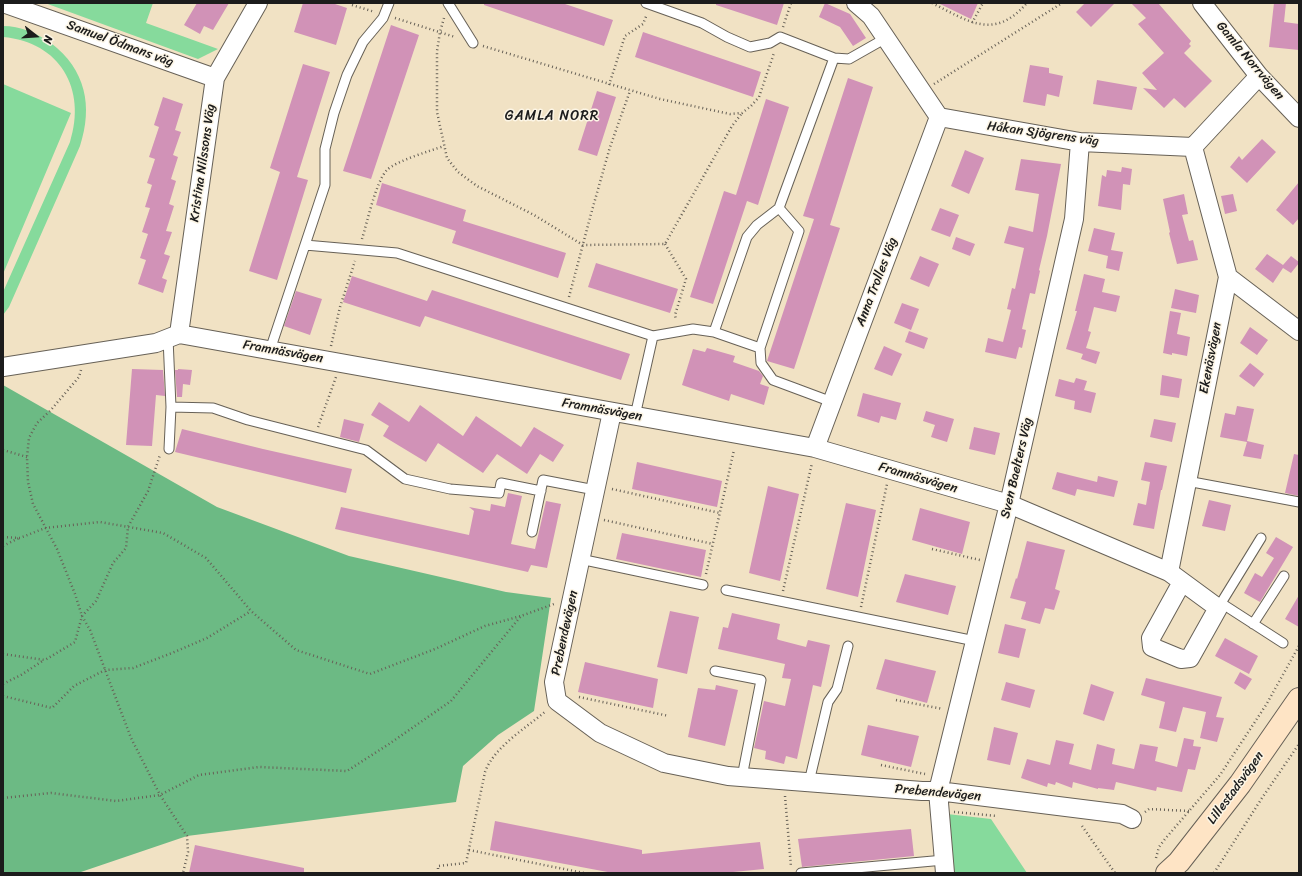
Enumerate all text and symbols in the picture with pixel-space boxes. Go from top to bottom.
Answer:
north arrow [16,16,56,56]
street label: Samuel Ödmans väg [65,17,175,71]
street label: Gamla Norrvägen [1213,19,1287,103]
text: N [38,33,58,46]
street label: Kristina Nilssons Väg [187,103,219,223]
district label: GAMLA NORR [505,108,599,124]
street label: Håkan Sjögrens väg [986,118,1100,150]
street label: Anna Trolles Väg [853,235,901,329]
street label: Ekenäsvägen [1196,321,1226,395]
street label: Framnäsvägen [242,337,324,367]
street label: Framnäsvägen [561,395,643,425]
street label: Sven Baelters Väg [998,416,1036,520]
street label: Framnäsvägen [877,459,959,497]
street label: Prebendevägen [548,589,582,677]
street label: Lillestadsvägen [1204,749,1268,827]
street label: Prebendevägen [894,781,982,805]

